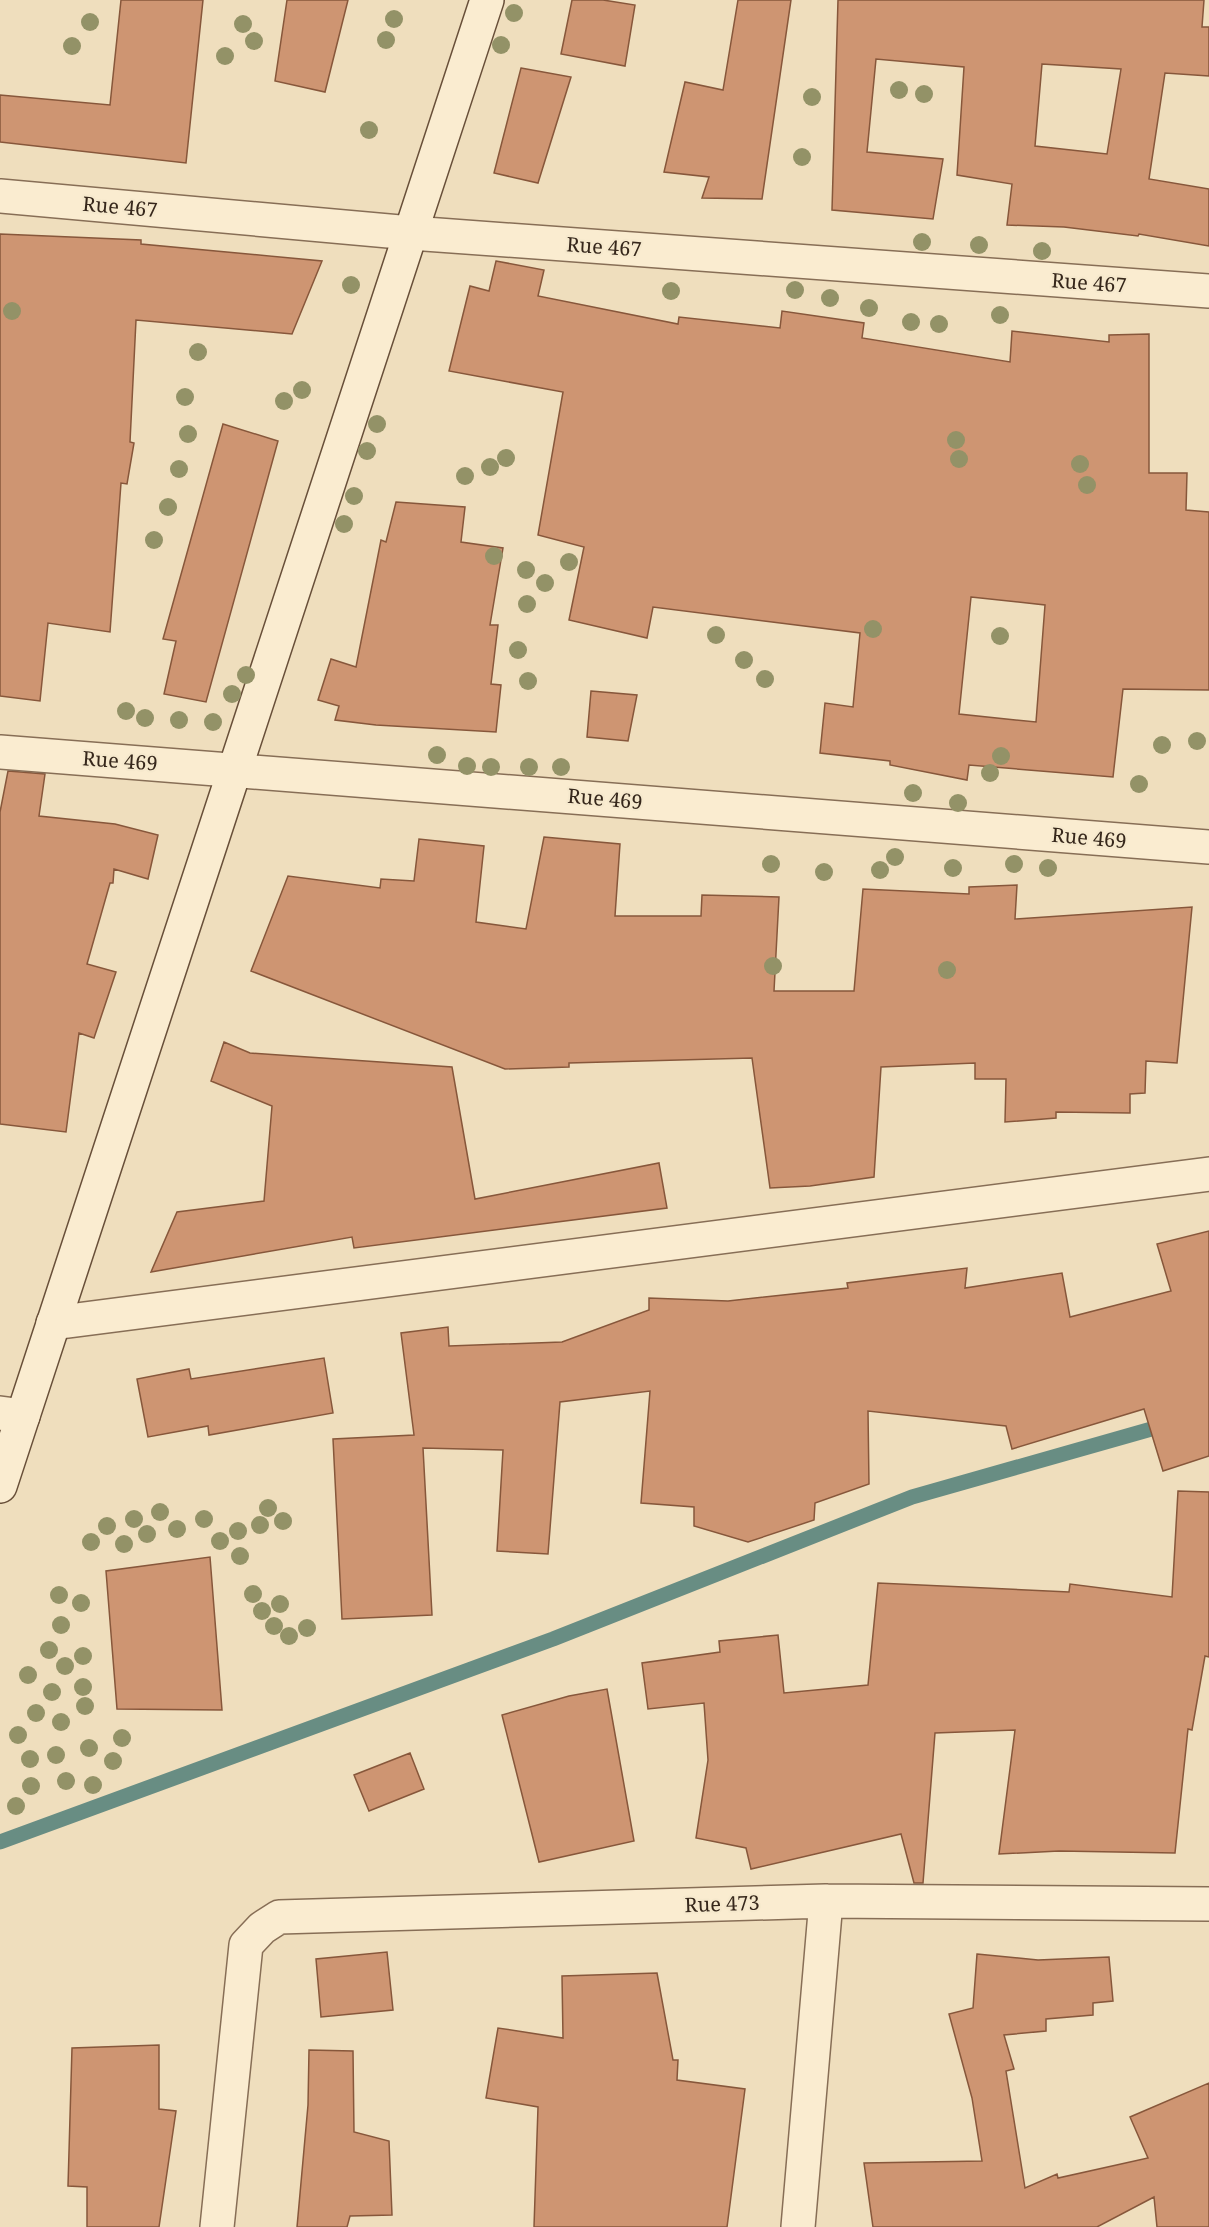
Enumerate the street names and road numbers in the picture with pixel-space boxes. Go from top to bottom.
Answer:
street label: Rue 467 [81,190,159,223]
street label: Rue 467 [566,230,643,263]
street label: Rue 467 [1051,266,1128,299]
street label: Rue 469 [82,744,159,777]
street label: Rue 469 [566,782,644,815]
street label: Rue 469 [1050,821,1128,854]
street label: Rue 473 [684,1889,760,1918]

